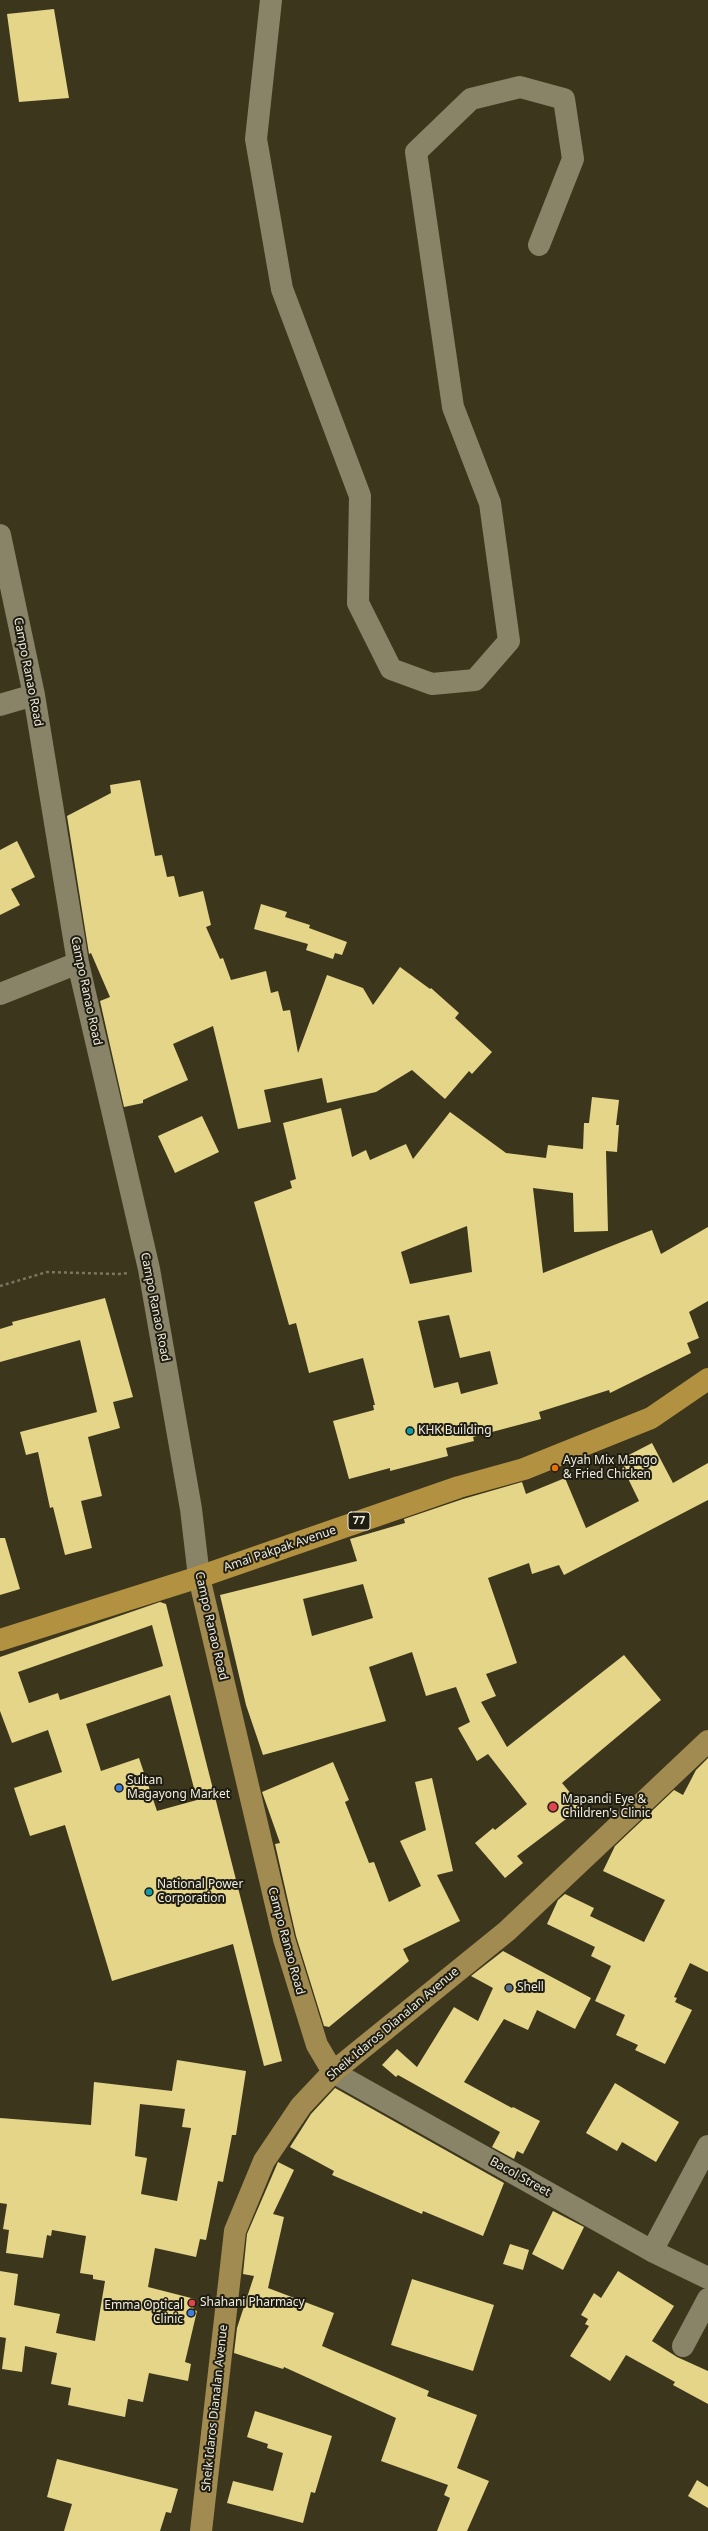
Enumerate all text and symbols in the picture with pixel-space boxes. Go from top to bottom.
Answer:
street label: Campo Ranao Road [10,616,46,728]
street label: Campo Ranao Road [67,935,105,1047]
street label: Campo Ranao Road [137,1251,173,1363]
place label: KHK Building [418,1424,492,1438]
marker: KHK Building [405,1426,415,1436]
place label: Ayah Mix Mango & Fried Chicken [563,1454,657,1482]
marker: Ayah Mix Mango & Fried Chicken [550,1463,560,1473]
road number: 77 [348,1512,370,1530]
street label: Amai Pakpak Avenue [222,1523,338,1575]
street label: Campo Ranao Road [192,1570,230,1682]
place label: Sultan Magayong Market [127,1774,230,1802]
marker: Sultan Magayong Market [114,1783,124,1793]
place label: Mapandi Eye & Children's Clinic [562,1793,651,1821]
marker: Mapandi Eye & Children's Clinic [547,1801,559,1813]
place label: National Power Corporation [157,1878,243,1906]
street label: Campo Ranao Road [265,1886,307,1996]
marker: National Power Corporation [144,1887,154,1897]
street label: Sheik Idaros Dianalan Avenue [324,1965,462,2083]
place label: Shell [517,1981,544,1995]
marker: Shell [504,1983,514,1993]
street label: Bacol Street [487,2154,553,2200]
place label: Shahani Pharmacy [200,2296,305,2310]
marker: Shahani Pharmacy [187,2298,197,2308]
place label: Emma Optical Clinic [104,2299,183,2327]
marker: Emma Optical Clinic [186,2308,196,2318]
street label: Sheik Idaros Dianalan Avenue [199,2324,231,2492]

